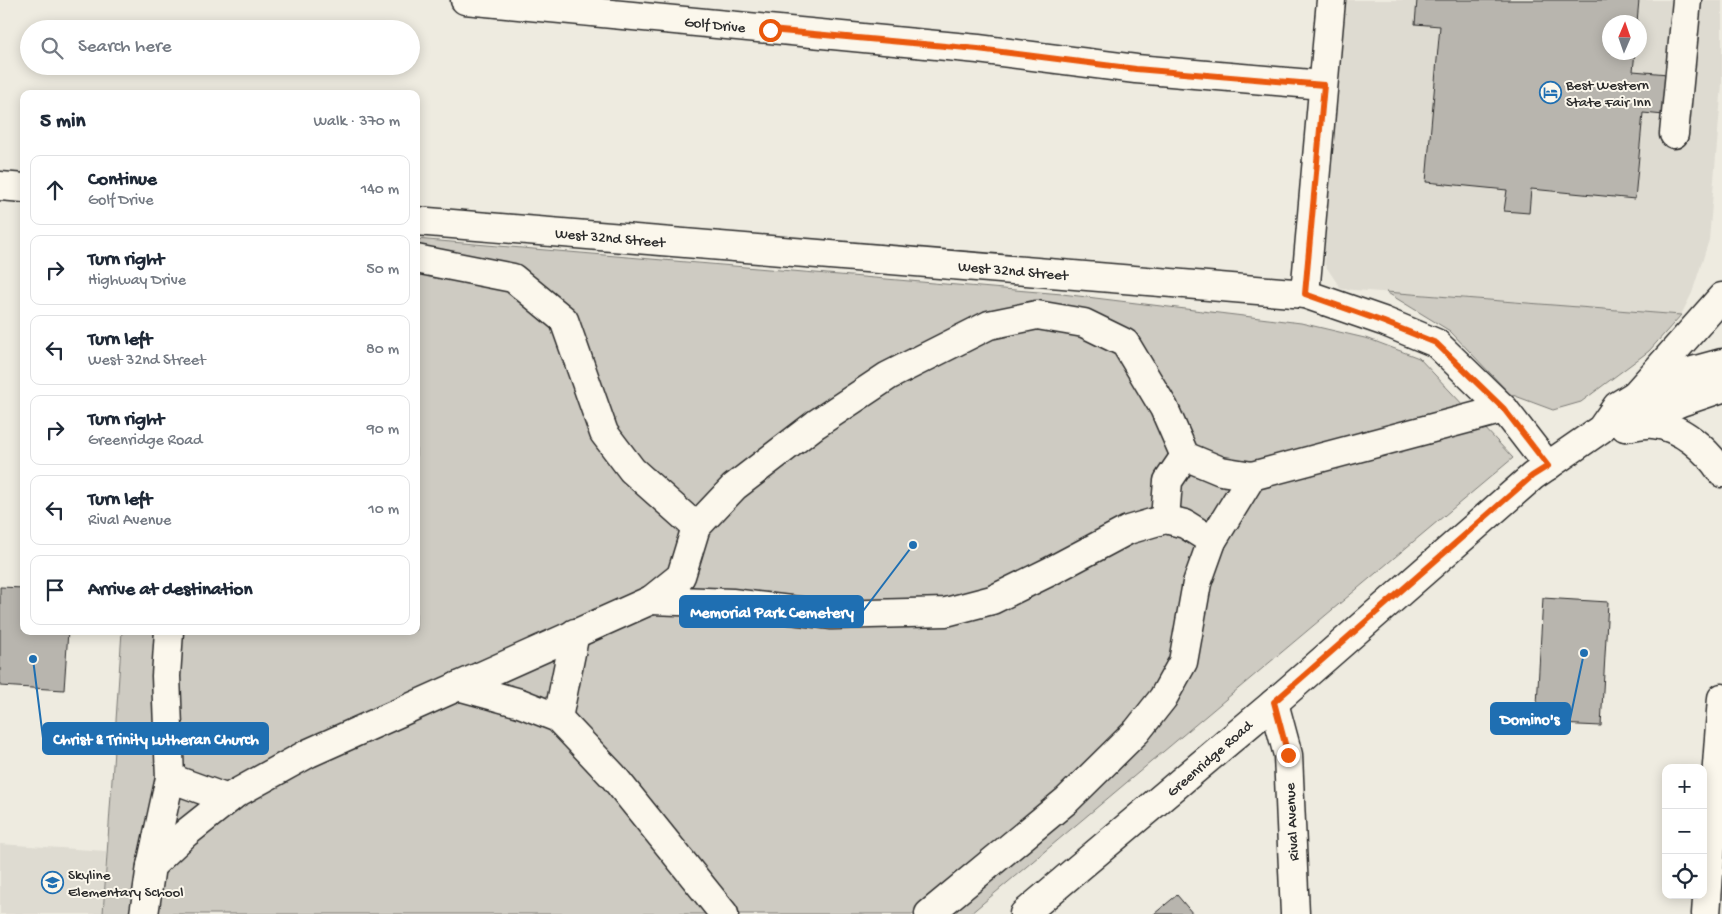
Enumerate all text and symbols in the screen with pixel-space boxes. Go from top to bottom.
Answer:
street label: Golf Drive [683,14,747,38]
north arrow [1602,15,1647,60]
route start [759,19,782,42]
search box [20,20,420,75]
icon: search [38,34,66,62]
text: Search here [78,36,172,59]
place label: Best Western State Fair Inn [1565,77,1651,112]
hotel icon: Best Western State Fair Inn [1538,81,1562,105]
text: 5 min [40,110,85,135]
text: Walk · 370 m [313,113,400,132]
text: Continue [88,169,157,192]
icon: ahead [41,176,69,204]
text: 140 m [361,181,399,200]
text: Golf Drive [88,192,153,211]
street label: West 32nd Street [554,225,667,253]
text: Turn right [88,249,164,272]
icon: right [41,256,69,284]
street label: West 32nd Street [957,258,1070,286]
text: 50 m [366,261,399,280]
text: Highway Drive [88,272,186,291]
text: Turn left [88,329,152,352]
icon: left [41,336,69,364]
text: 80 m [366,341,399,360]
text: West 32nd Street [88,352,206,371]
text: Turn right [88,409,164,432]
icon: right [41,416,69,444]
text: 90 m [367,421,399,440]
text: Greenridge Road [88,432,202,451]
text: Turn left [88,489,152,512]
icon: left [41,496,69,524]
text: 10 m [368,501,399,520]
text: Rival Avenue [88,512,171,531]
icon: arrive [41,576,69,604]
text: Arrive at destination [88,579,252,602]
callout: Memorial Park Cemetery [680,596,863,627]
text: Memorial Park Cemetery [690,605,854,624]
callout: Domino's [1491,703,1570,734]
text: Domino's [1498,712,1561,731]
street label: Greenridge Road [1164,717,1258,802]
callout: Christ & Trinity Lutheran Church [43,723,268,754]
text: Christ & Trinity Lutheran Church [52,732,259,751]
route end [1277,744,1300,767]
map controls [1662,764,1707,899]
button: + [1662,764,1707,809]
street label: Rival Avenue [1282,782,1304,861]
button: − [1662,809,1707,854]
button: locate [1662,854,1707,899]
place label: Skyline Elementary School [68,867,184,902]
school or university icon: Skyline Elementary School [40,871,64,895]

